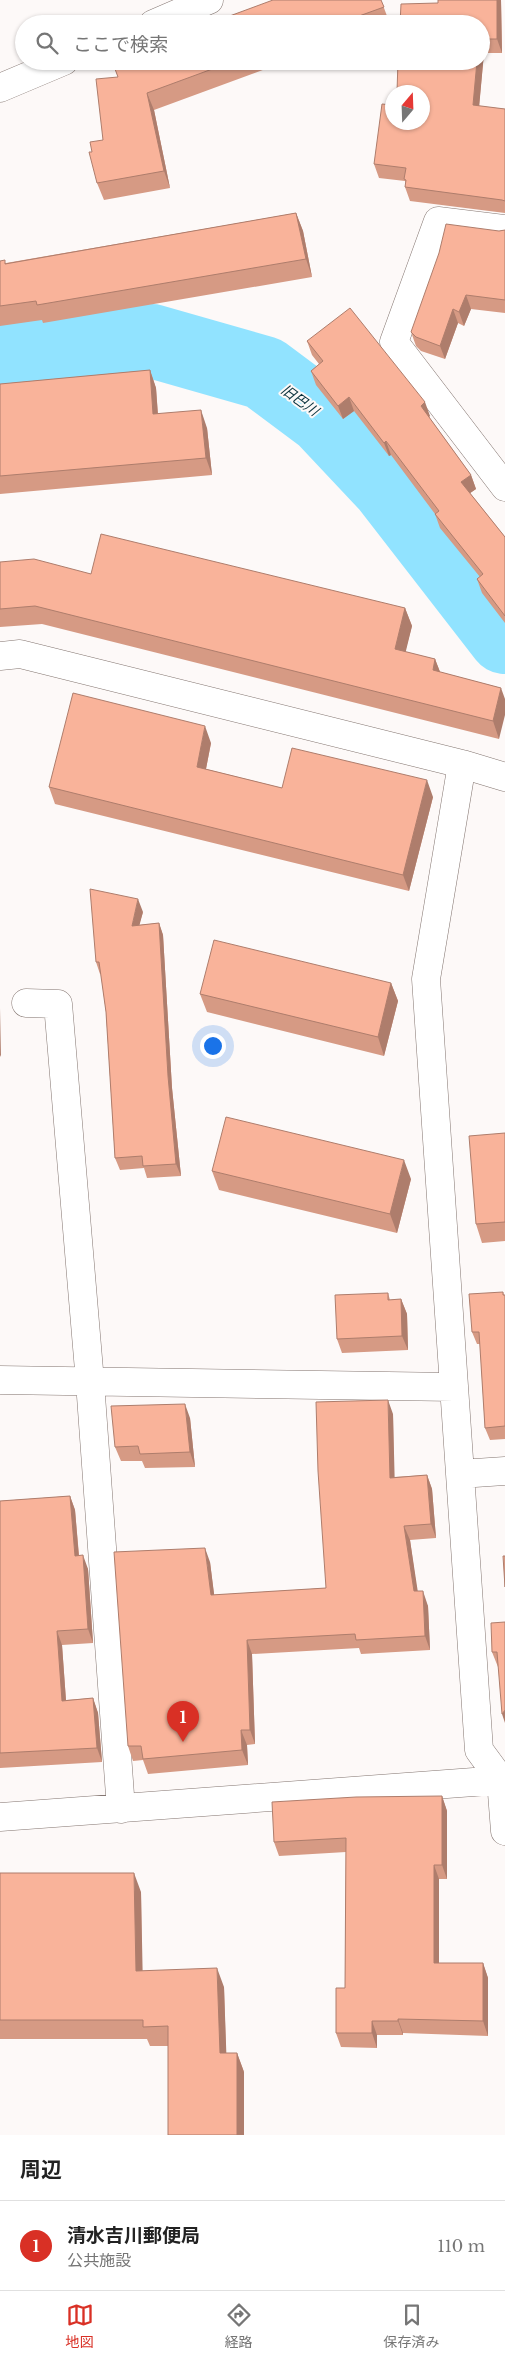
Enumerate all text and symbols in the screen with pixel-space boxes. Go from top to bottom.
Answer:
search box [15,15,490,70]
icon: search [33,29,61,57]
text: ここで検索 [73,33,168,56]
north arrow [385,85,430,130]
water label: 旧巴川 [278,380,324,421]
your location [200,1033,226,1059]
pin: 1 [167,1701,199,1742]
text: 周辺 [20,2157,62,2183]
text: 清水吉川郵便局 [67,2224,200,2247]
text: 1 [33,2236,39,2256]
text: 110 m [438,2236,485,2256]
text: 公共施設 [67,2250,131,2270]
tab: 地図 [66,2301,94,2351]
tab: 経路 [225,2301,253,2351]
tab: 保存済み [384,2301,440,2351]

